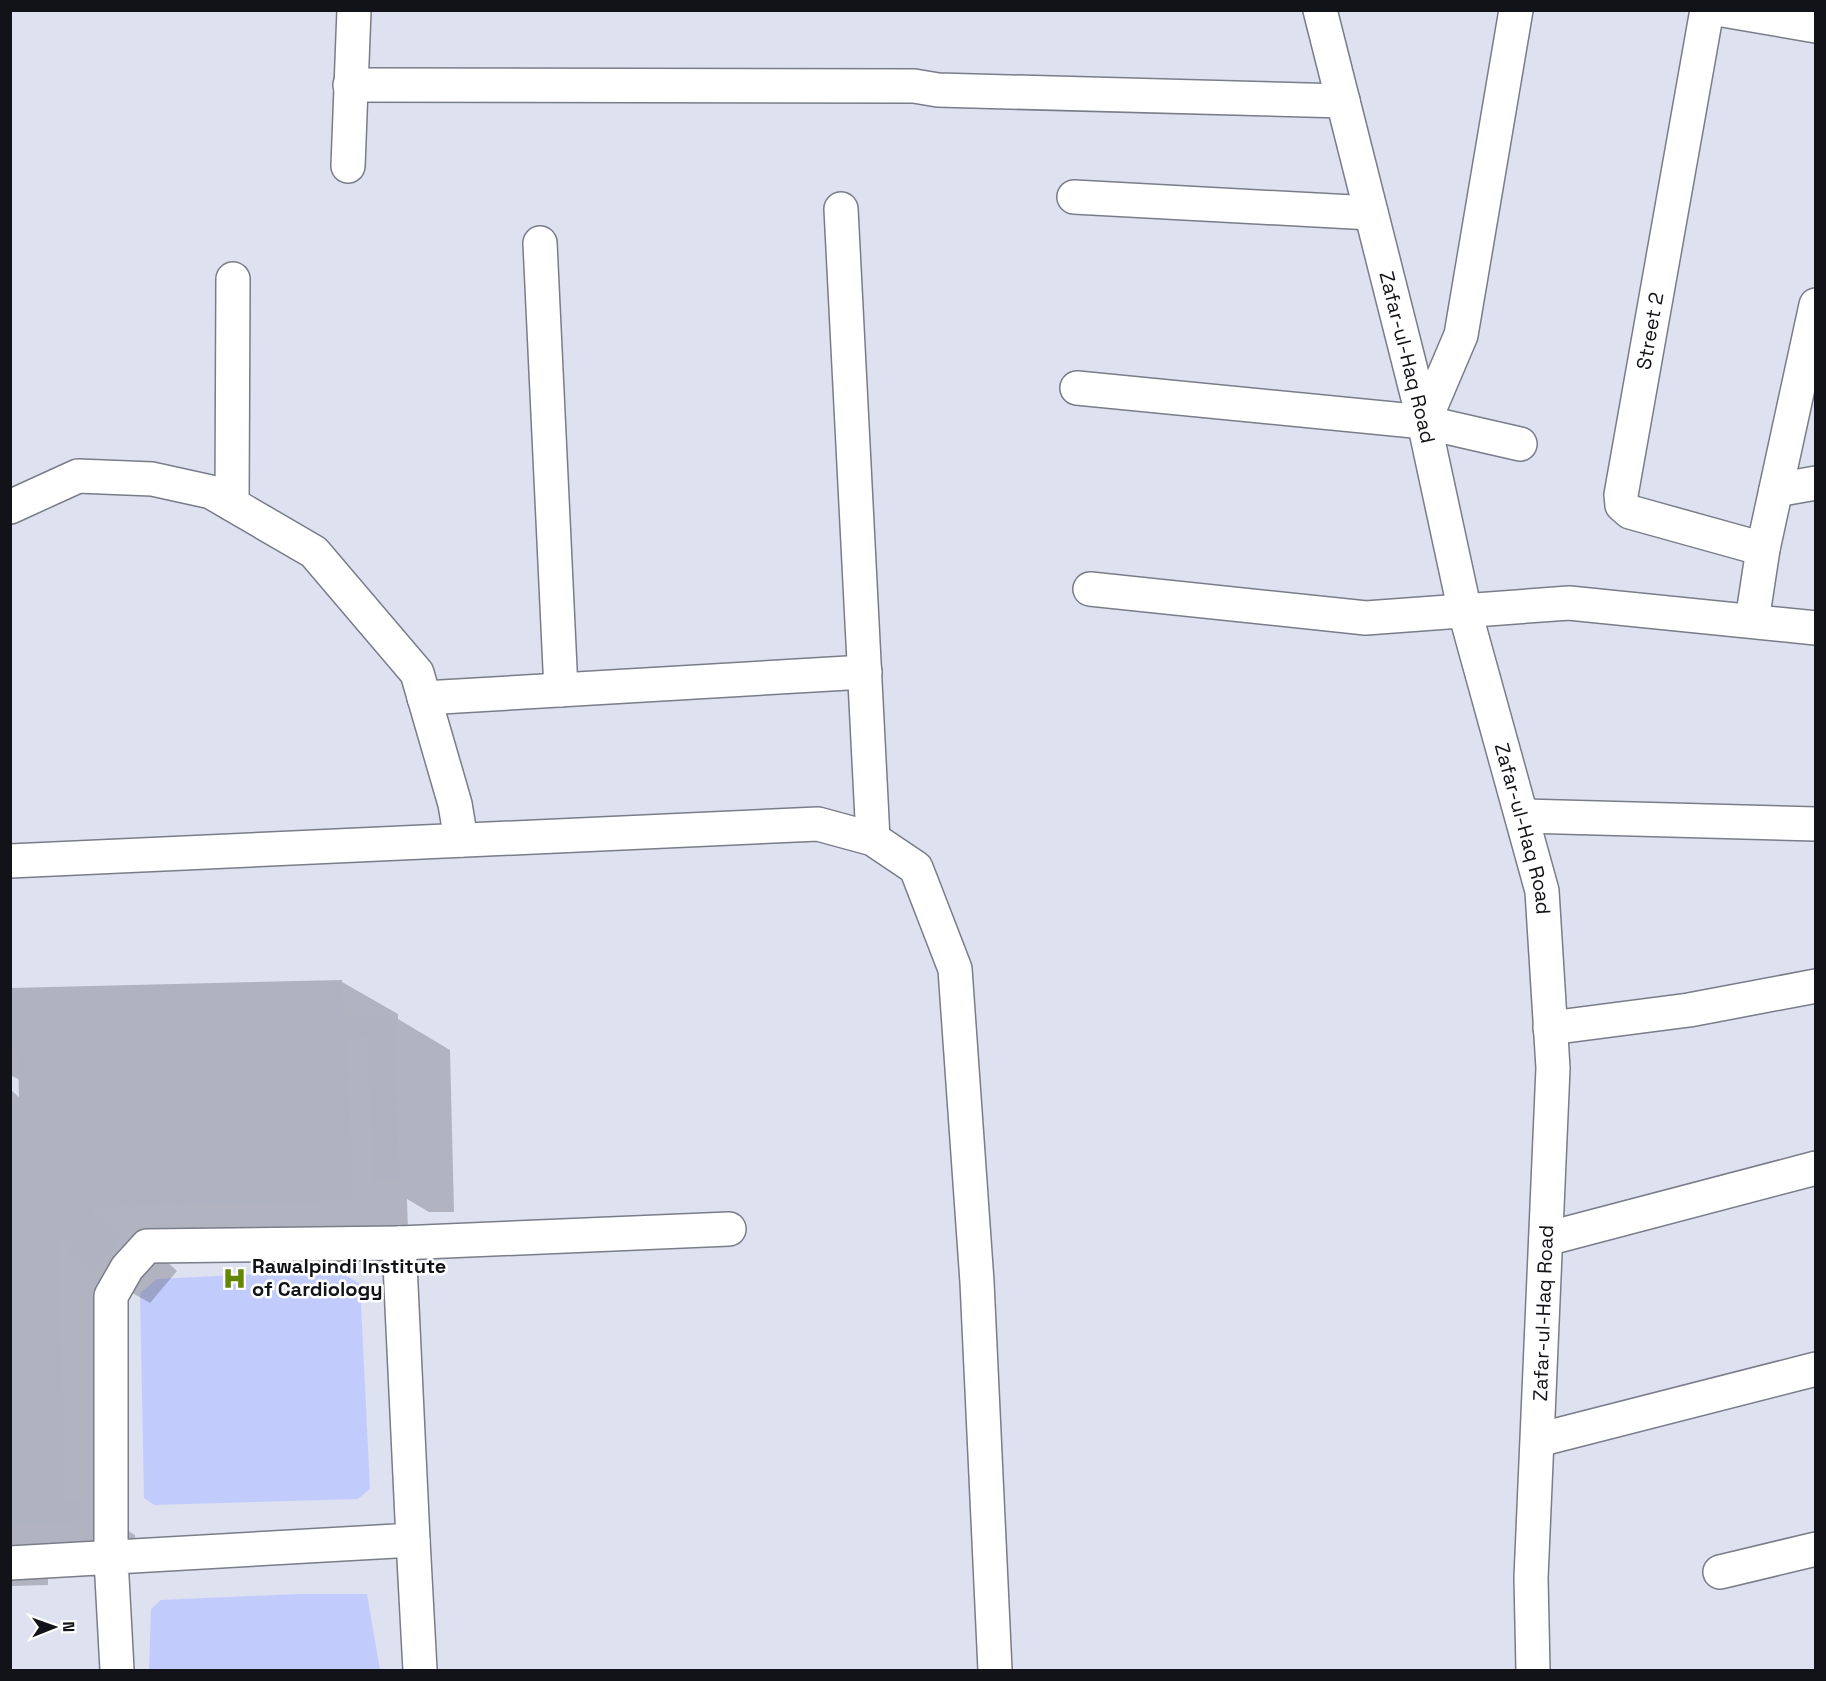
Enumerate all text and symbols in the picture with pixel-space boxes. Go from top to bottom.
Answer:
street label: Zafar-ul-Haq Road [1373,268,1441,446]
street label: Street 2 [1630,290,1670,372]
street label: Zafar-ul-Haq Road [1489,740,1556,915]
street label: Zafar-ul-Haq Road [1527,1224,1559,1402]
place label: Rawalpindi Institute of Cardiology [252,1253,446,1302]
hospital icon: Rawalpindi Institute of Cardiology [221,1265,247,1291]
north arrow [24,1597,84,1657]
text: N [58,1621,79,1632]

